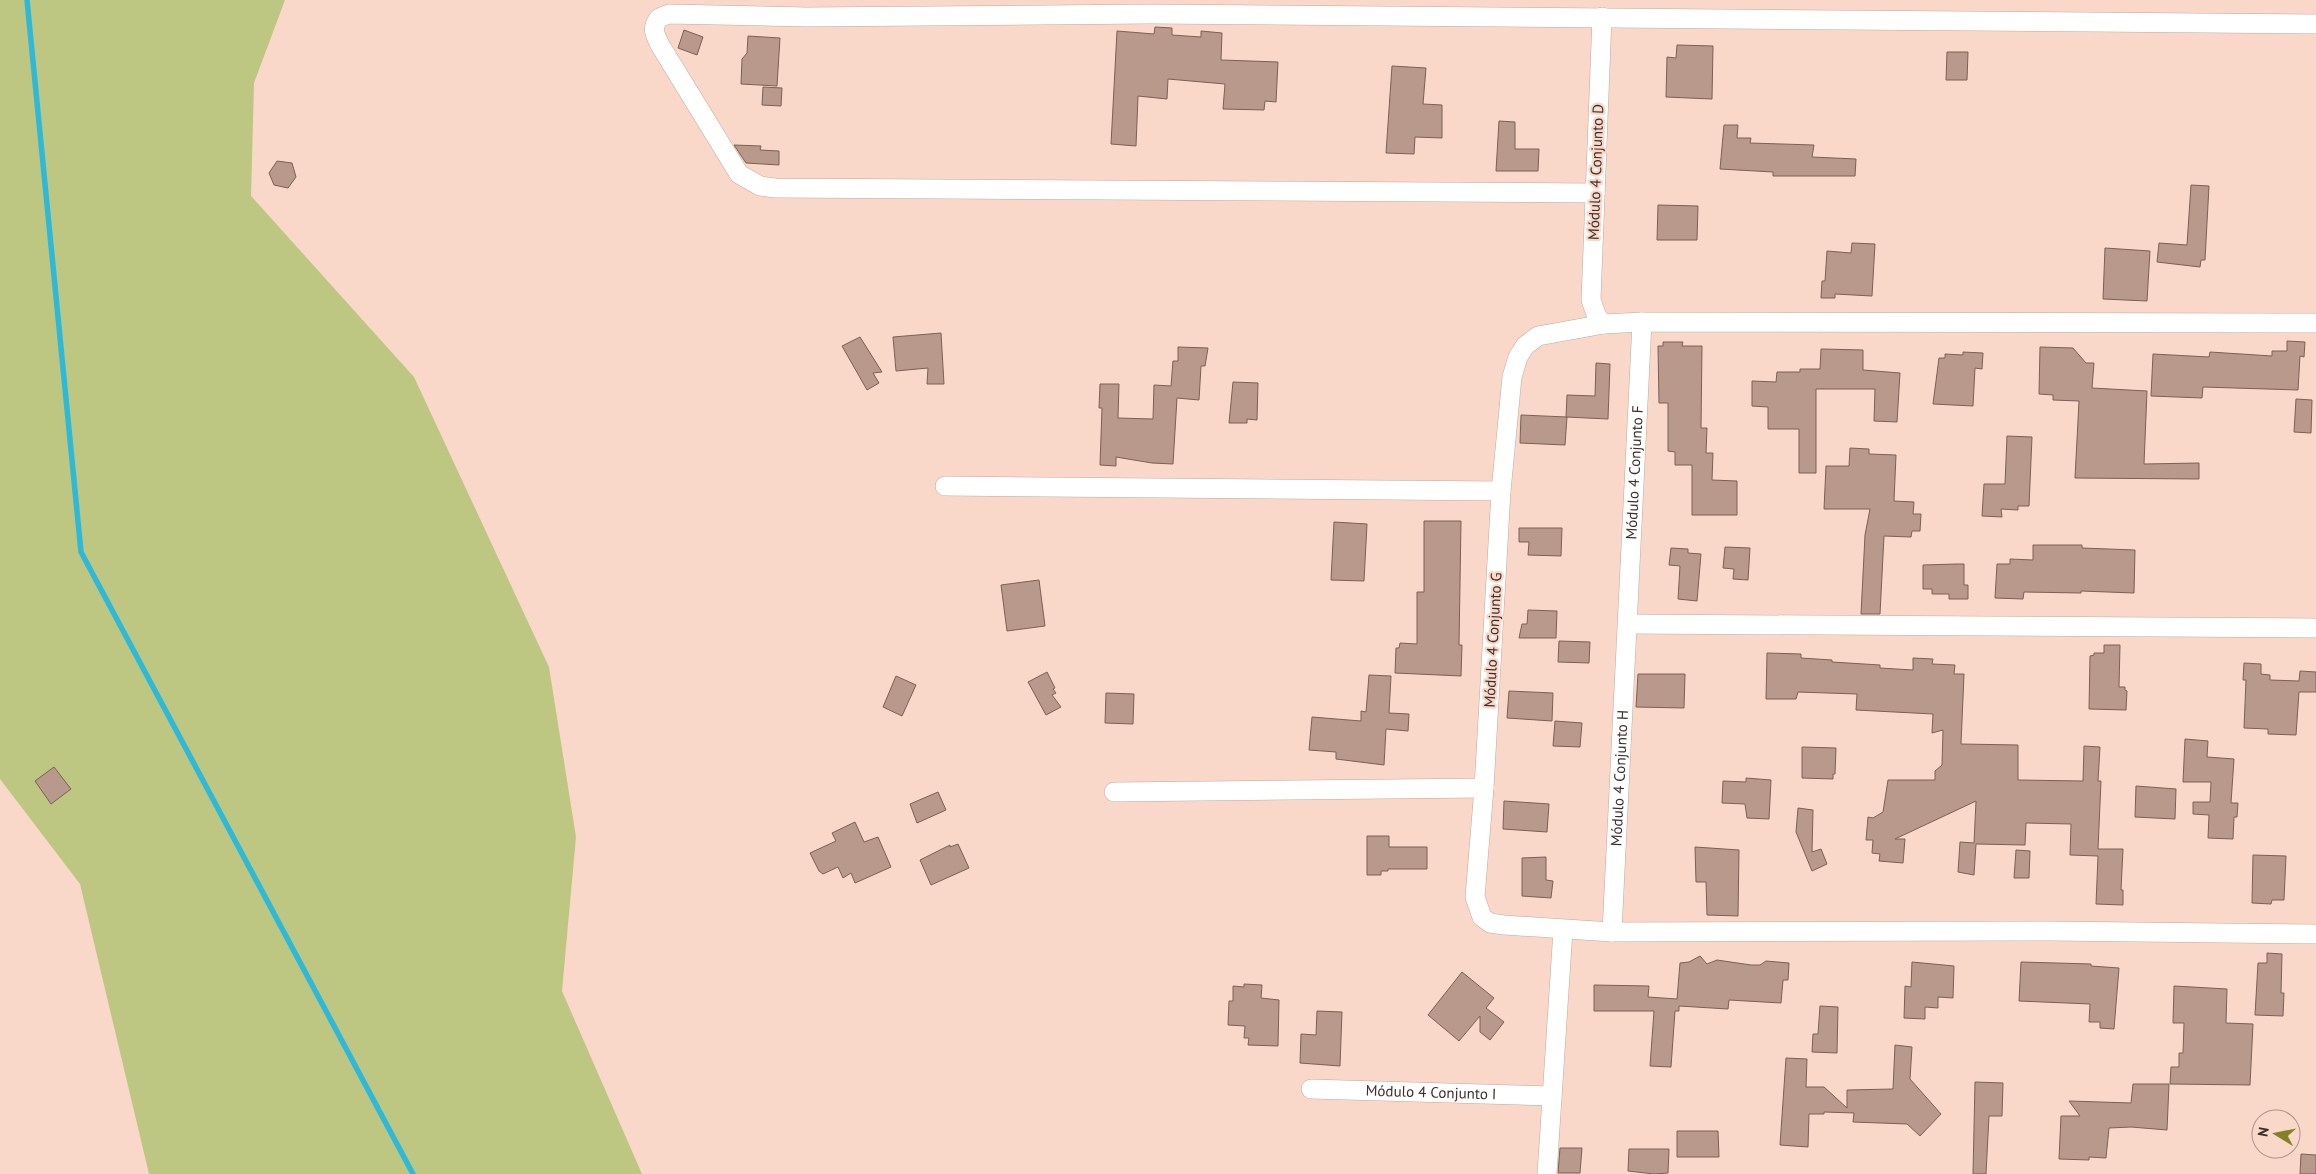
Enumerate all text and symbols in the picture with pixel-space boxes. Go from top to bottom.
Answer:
street label: Módulo 4 Conjunto D [1584,104,1607,240]
street label: Módulo 4 Conjunto F [1621,405,1647,540]
street label: Módulo 4 Conjunto G [1479,572,1506,708]
street label: Módulo 4 Conjunto H [1606,710,1632,847]
street label: Módulo 4 Conjunto I [1365,1081,1497,1103]
north arrow [2251,1109,2301,1159]
text: N [2254,1126,2273,1138]

